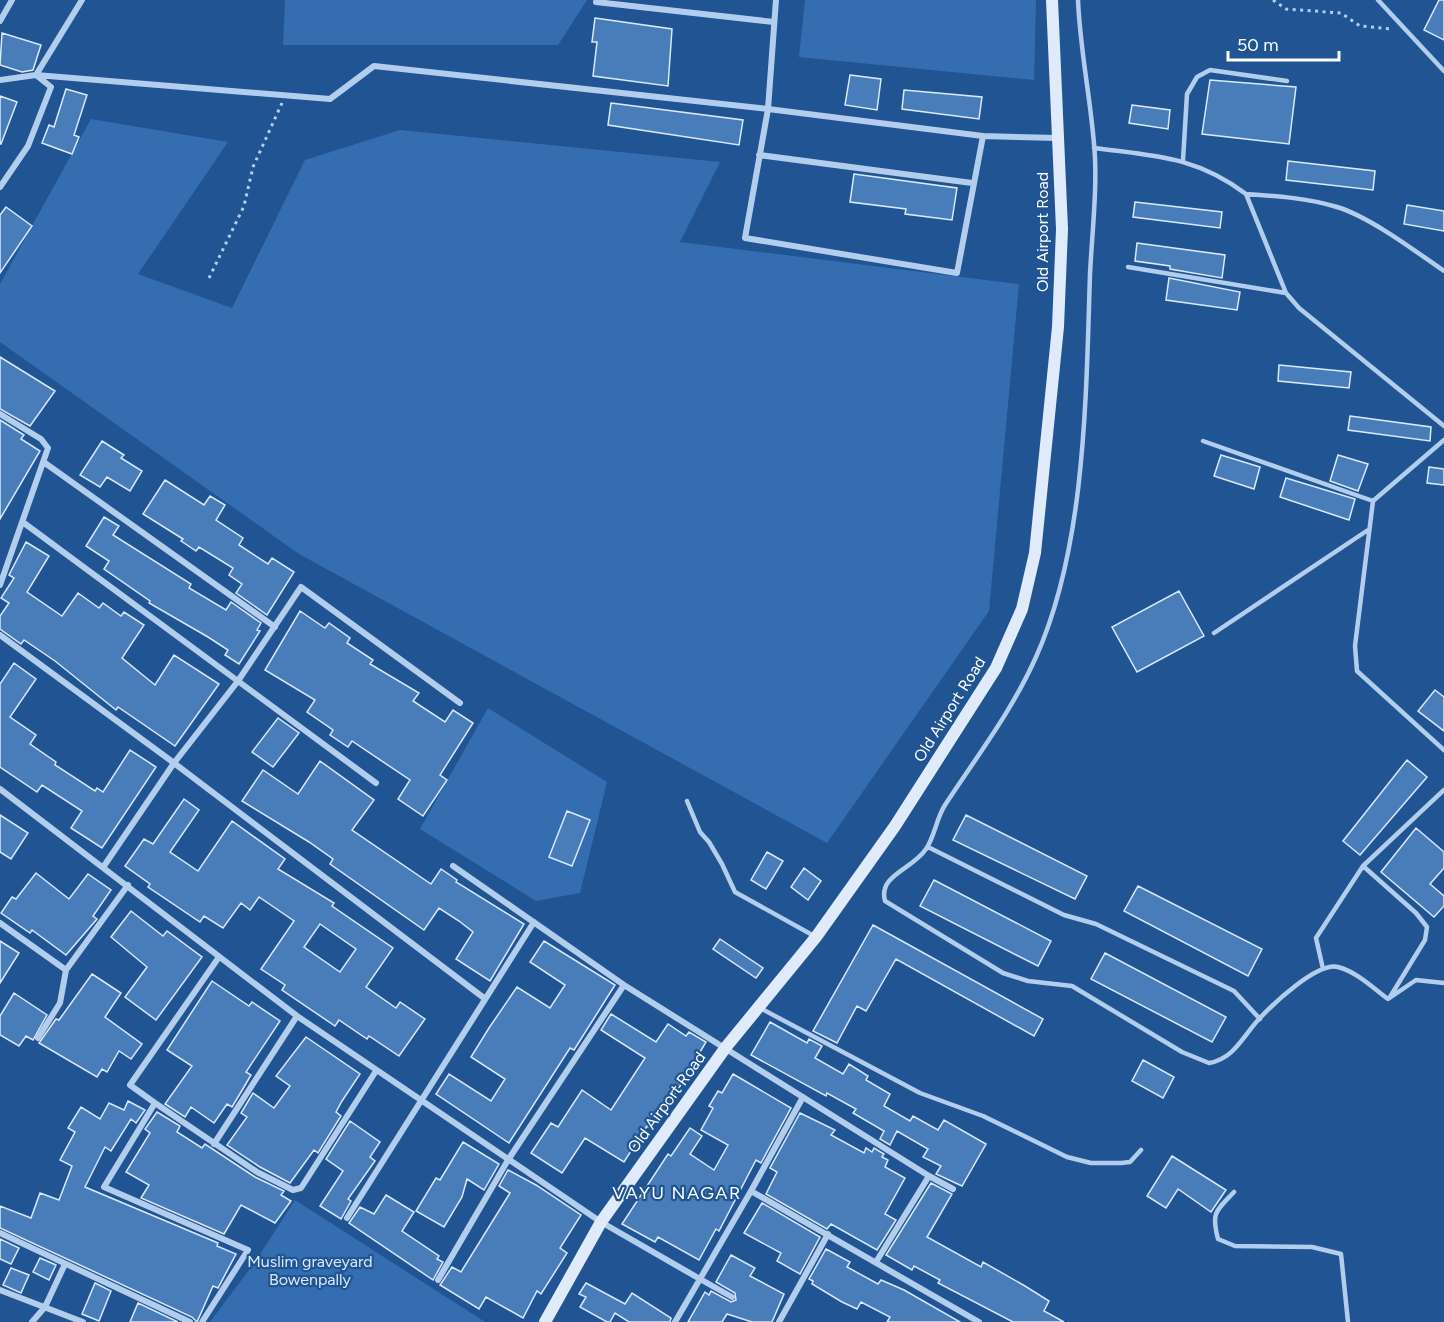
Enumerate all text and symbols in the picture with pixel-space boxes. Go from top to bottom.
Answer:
scale bar [1228,24,1339,62]
text: 50 m [1237,34,1279,56]
street label: Old Airport Road [1033,172,1052,292]
street label: Old Airport Road [910,653,989,765]
street label: Old Airport Road [623,1048,709,1157]
district label: VAYU NAGAR [612,1182,742,1204]
park label: Muslim graveyard Bowenpally [247,1252,373,1289]

